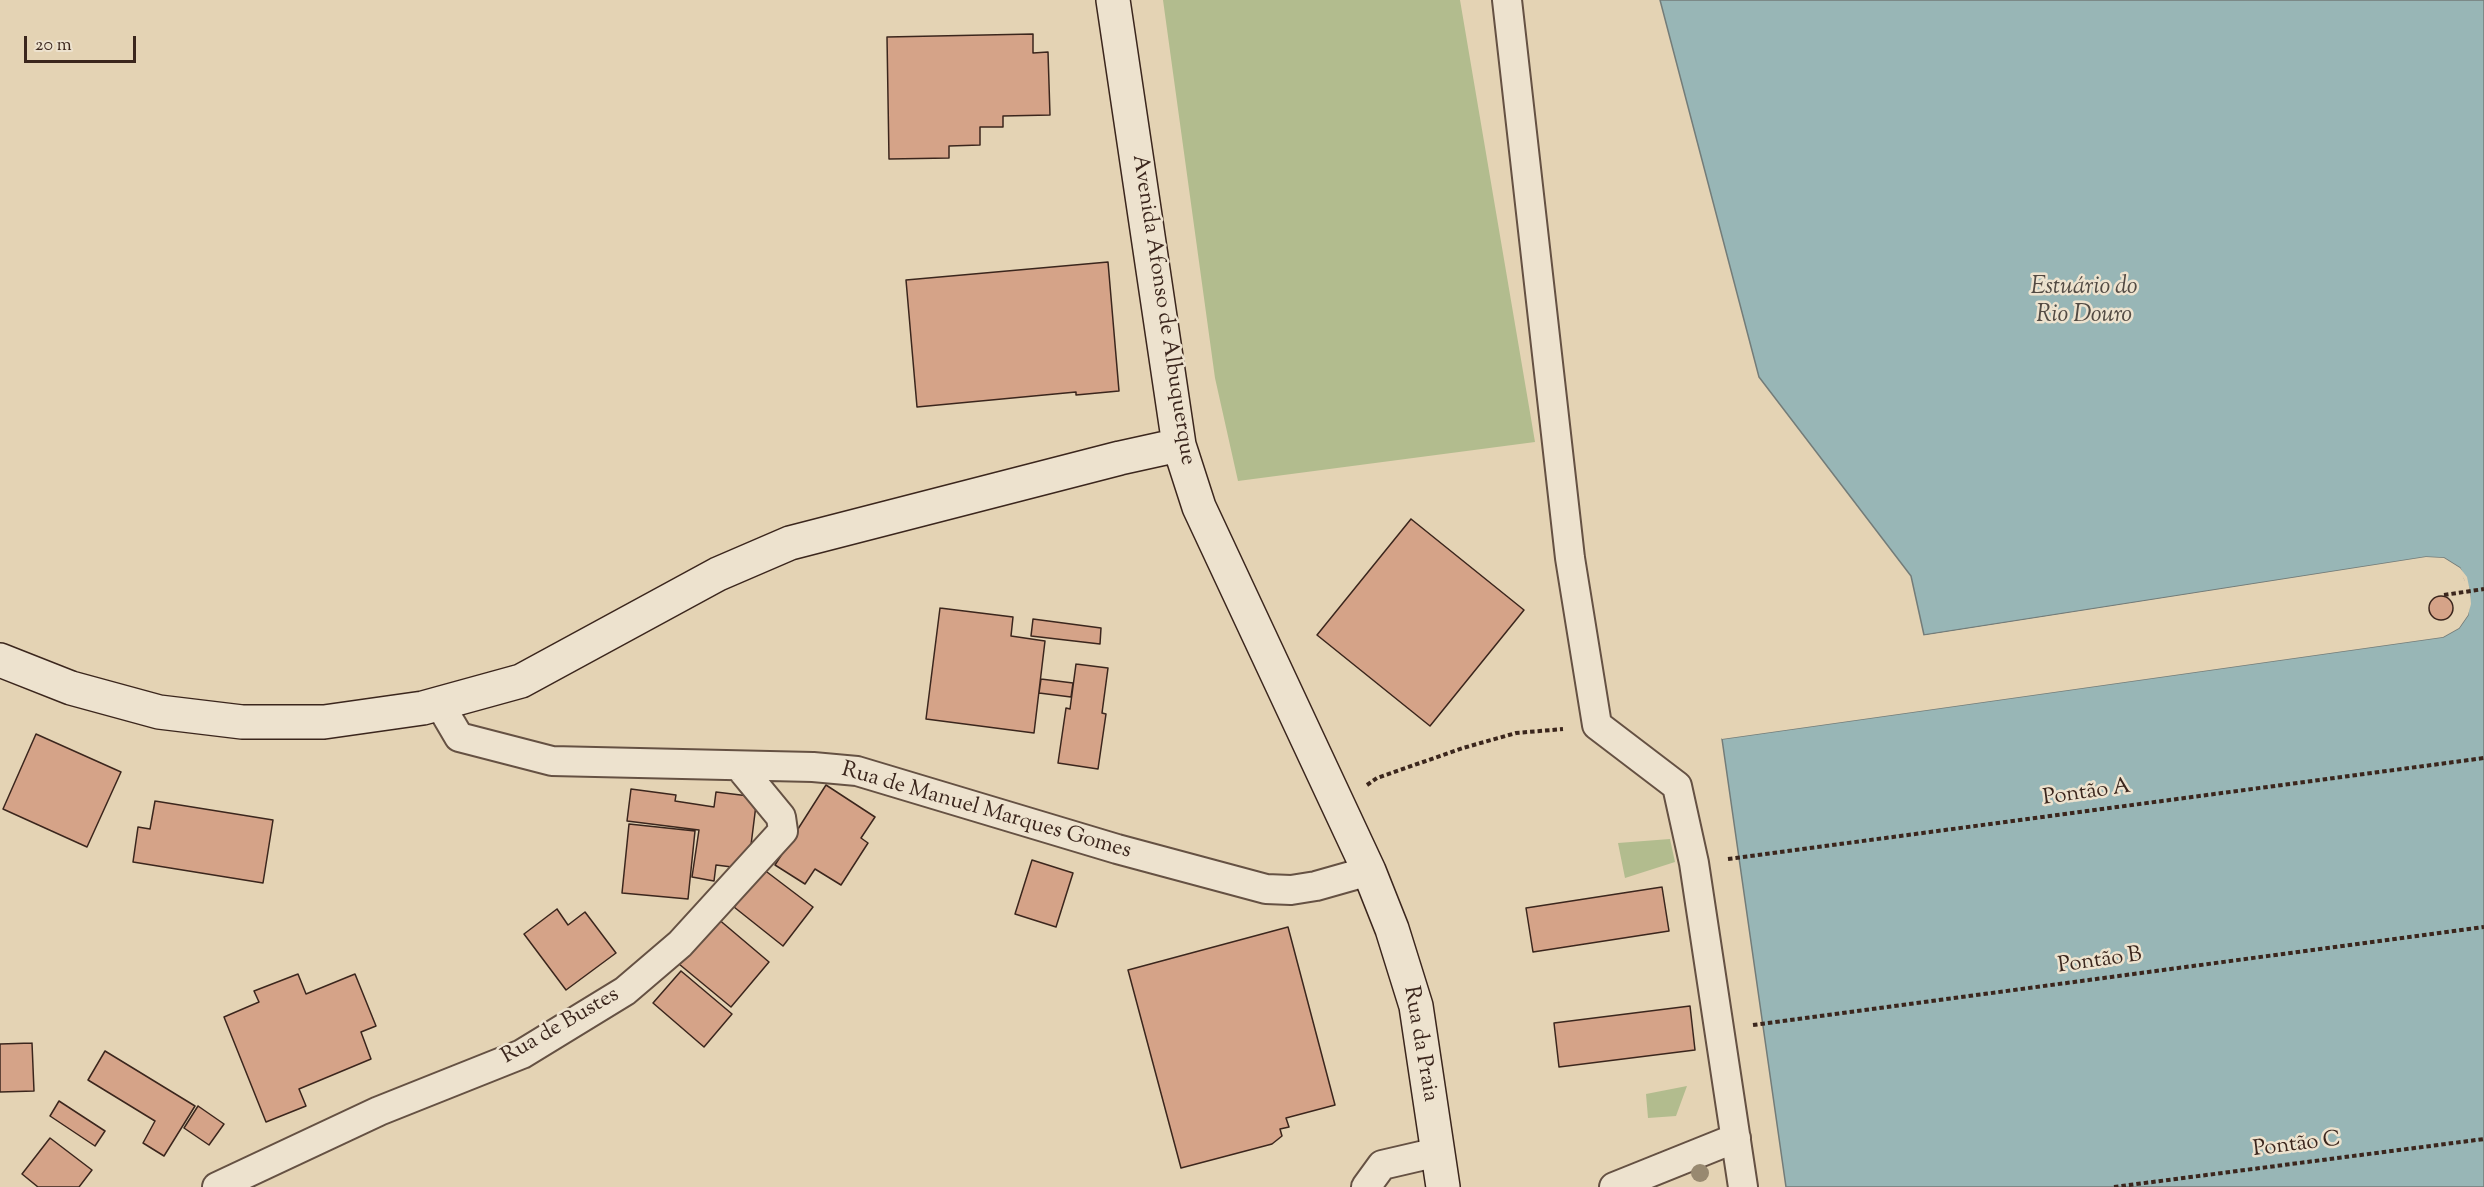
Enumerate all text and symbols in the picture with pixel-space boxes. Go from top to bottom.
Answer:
scale bar [27,24,140,62]
text: 20 m [35,33,72,59]
street label: Avenida Afonso de Albuquerque [1124,153,1200,467]
water label: Estuário do Rio Douro [2030,275,2138,331]
street label: Rua de Manuel Marques Gomes [838,758,1134,866]
street label: Pontão A [2041,775,2133,813]
street label: Pontão B [2056,943,2144,981]
street label: Rua de Bustes [497,983,625,1071]
street label: Rua da Praia [1396,984,1442,1104]
street label: Pontão C [2252,1128,2342,1164]

